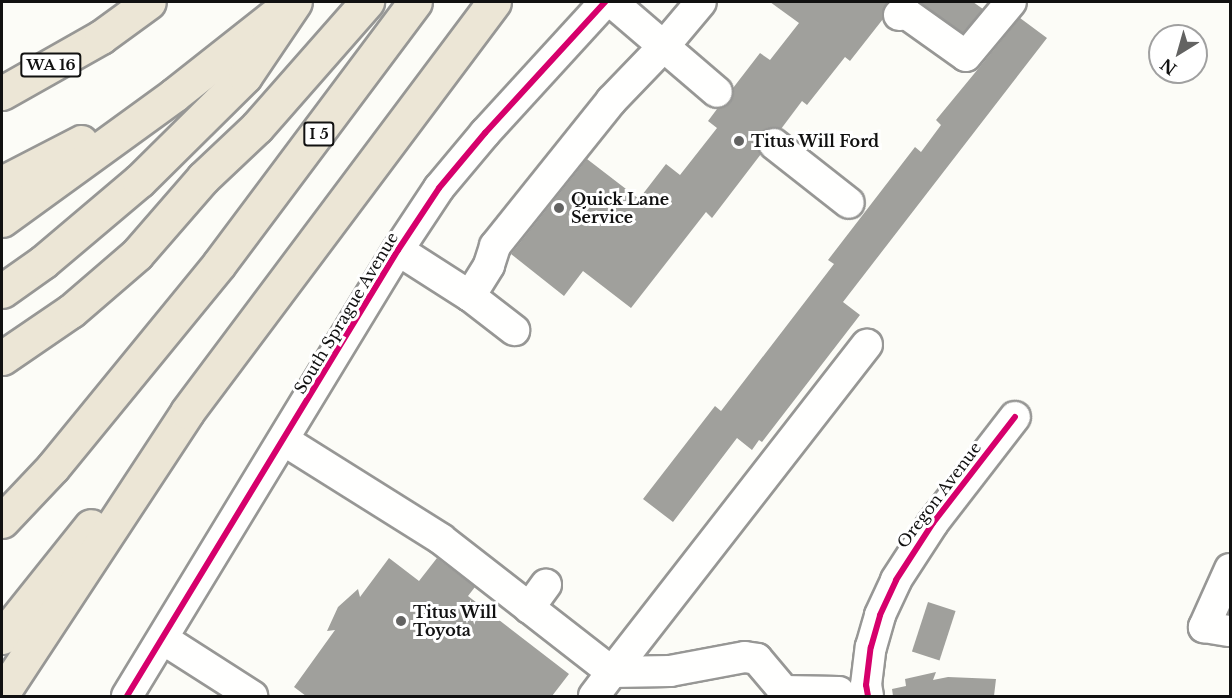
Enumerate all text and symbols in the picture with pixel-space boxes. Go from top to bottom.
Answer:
north arrow [1148,24,1208,84]
road number: WA 16 [20,53,82,77]
text: N [1156,54,1180,79]
road number: I 5 [302,122,336,146]
place label: Titus Will Ford [751,131,880,151]
marker: Titus Will Ford [732,134,746,148]
place label: Quick Lane Service [571,189,669,227]
marker: Quick Lane Service [552,201,566,215]
street label: South Sprague Avenue [290,228,402,398]
street label: Oregon Avenue [893,438,985,552]
place label: Titus Will Toyota [413,602,498,640]
marker: Titus Will Toyota [394,614,408,628]

